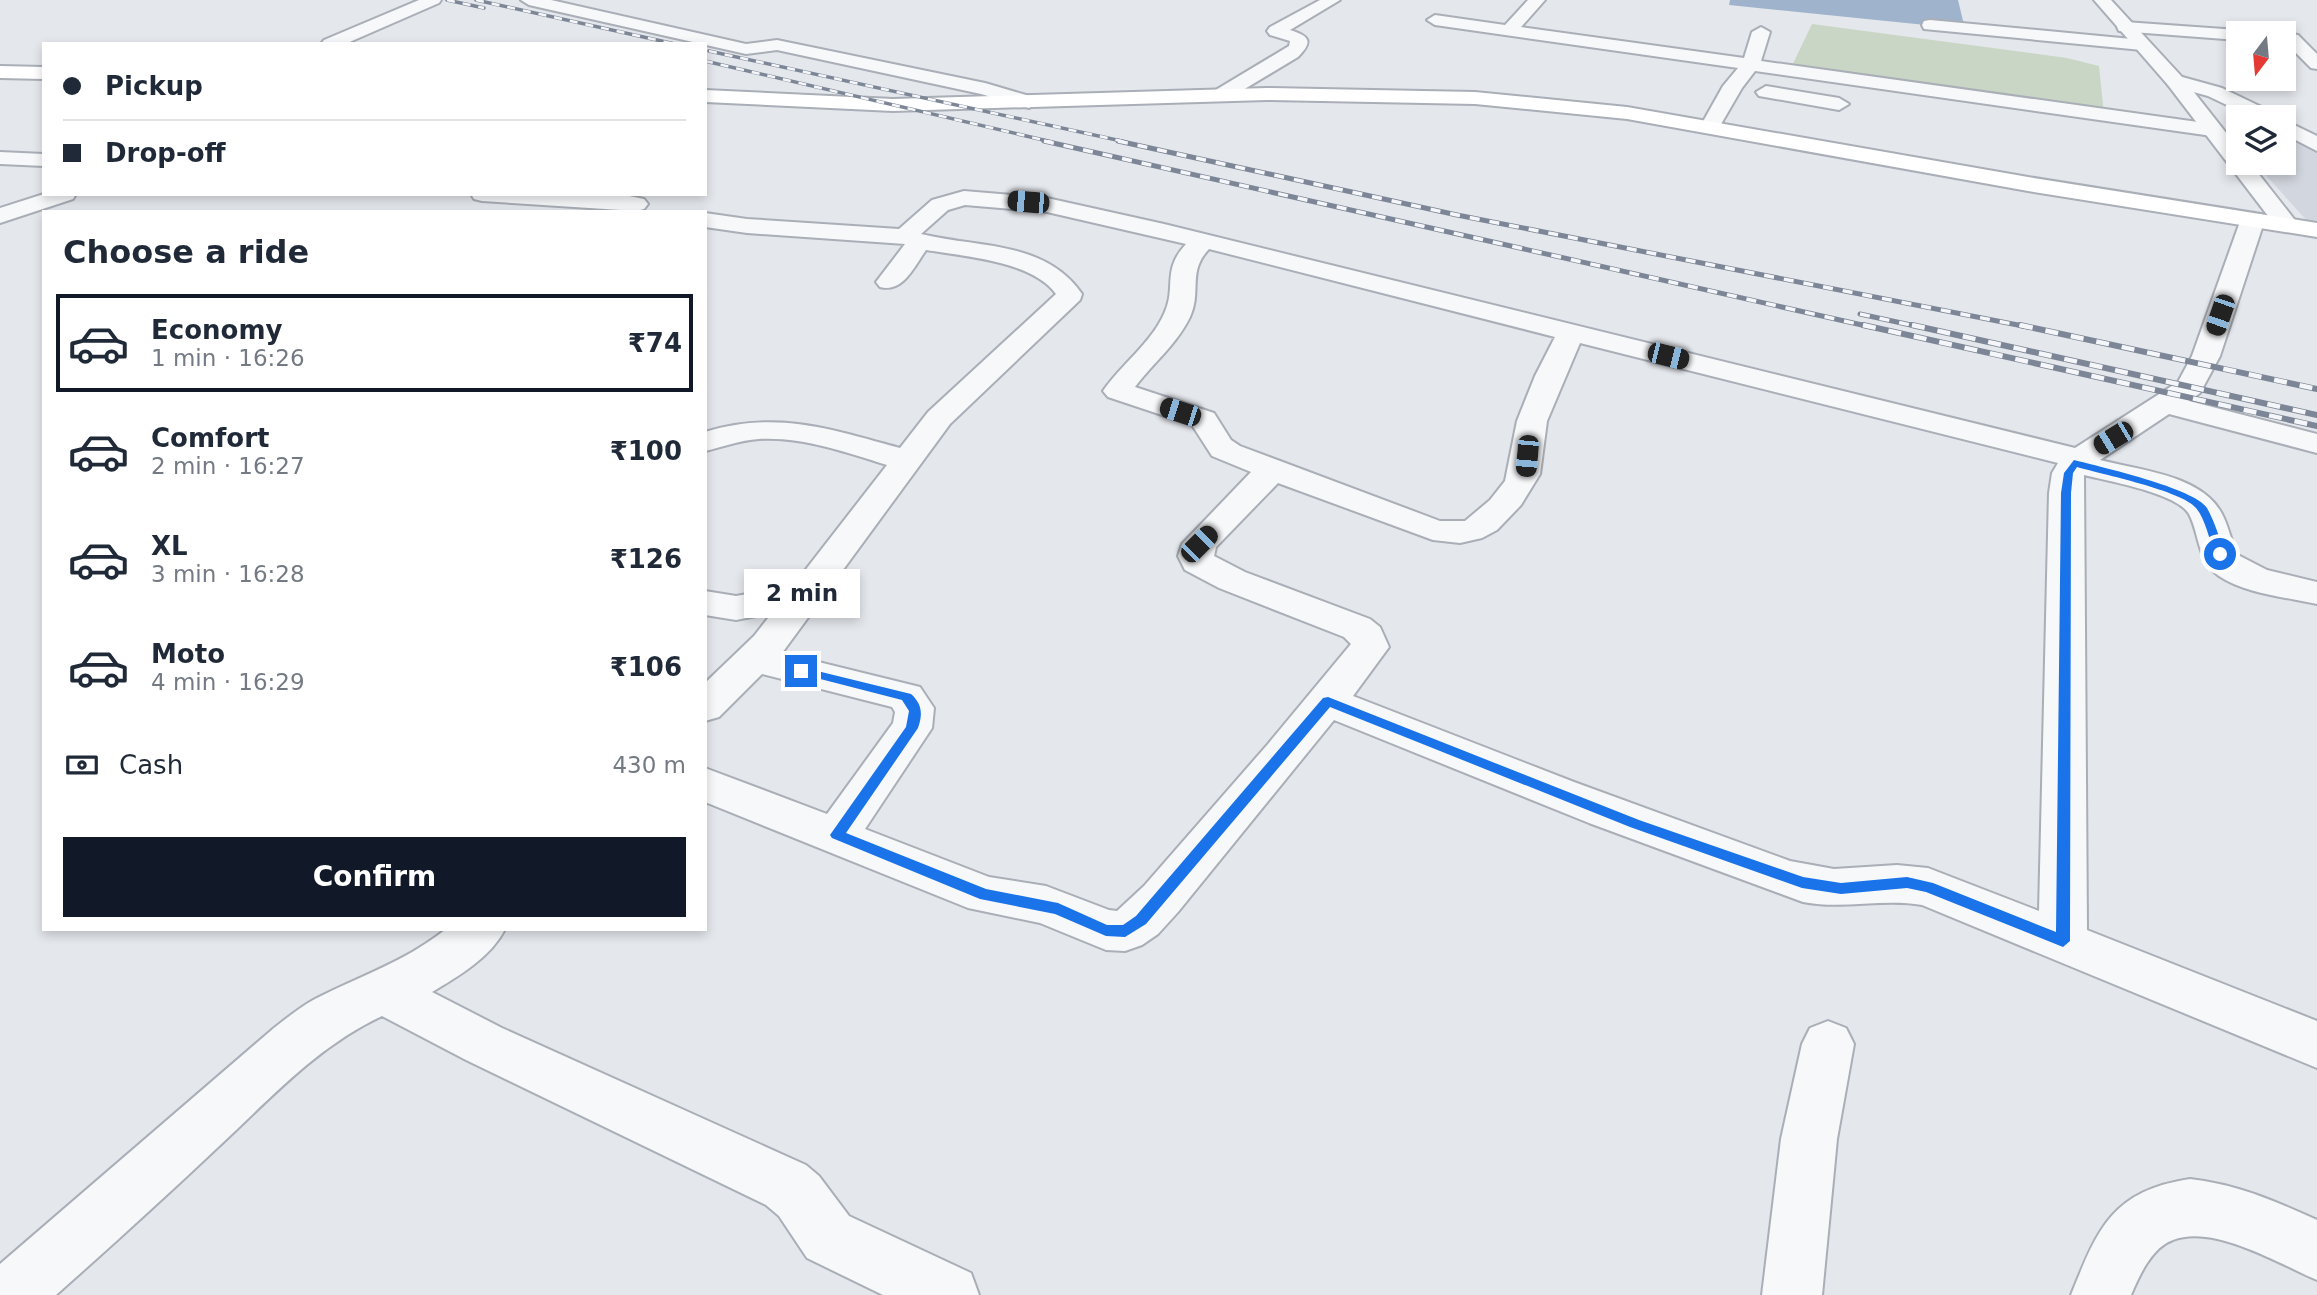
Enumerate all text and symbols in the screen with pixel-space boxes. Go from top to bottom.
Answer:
north arrow [2226,21,2296,91]
map controls [2226,21,2296,175]
text: Pickup [105,71,203,101]
button: layers [2226,105,2296,175]
text: Drop-off [105,138,226,168]
car [1007,190,1050,214]
text: Choose a ride [63,233,309,271]
car [2204,292,2237,338]
icon: car [67,312,130,375]
text: Economy [151,315,282,345]
text: ₹74 [628,328,682,358]
car [1646,341,1691,371]
text: 1 min · 16:26 [151,345,305,371]
car [1157,396,1204,428]
car [2090,418,2137,458]
icon: car [67,420,130,483]
text: Comfort [151,423,269,453]
car [1515,434,1540,478]
text: ₹100 [610,436,682,466]
text: 2 min · 16:27 [151,453,305,479]
car [1177,522,1222,566]
icon: car [67,528,130,591]
text: XL [151,531,188,561]
route start [2204,538,2236,570]
text: ₹126 [610,544,682,574]
text: 3 min · 16:28 [151,561,305,587]
callout: 2 min [743,570,859,618]
text: 2 min [766,580,838,606]
icon: car [67,636,130,699]
text: Moto [151,639,225,669]
text: ₹106 [610,652,682,682]
route end [785,655,817,687]
text: 4 min · 16:29 [151,669,305,695]
icon: cash [63,746,101,784]
text: Cash [119,750,183,780]
text: 430 m [612,752,686,778]
button: Confirm [63,837,686,917]

